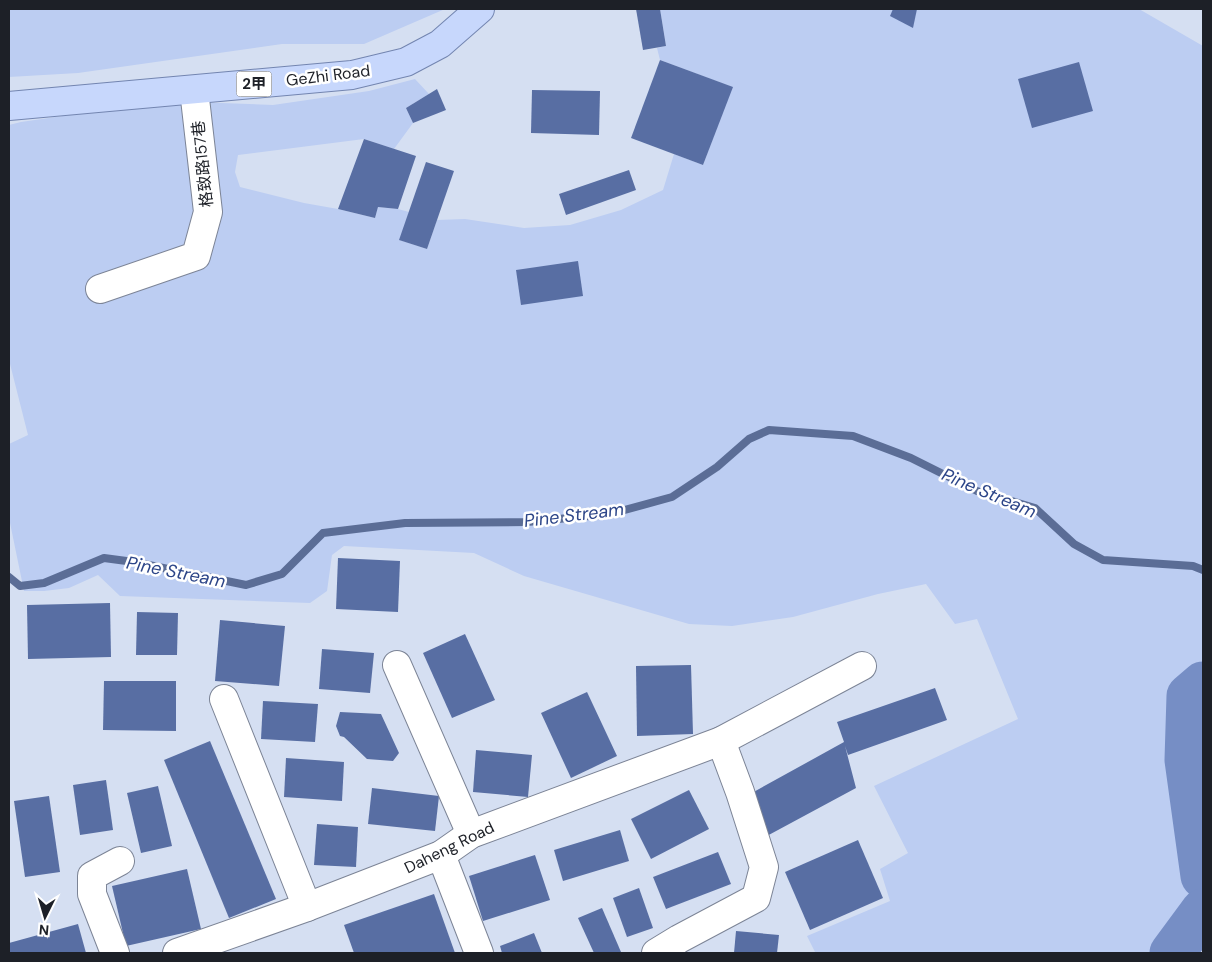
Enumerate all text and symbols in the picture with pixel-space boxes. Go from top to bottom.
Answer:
street label: GeZhi Road [285,60,371,91]
road number: 2甲 [236,72,272,96]
street label: 格致路157巷 [188,120,217,208]
water label: Pine Stream [938,462,1040,524]
water label: Pine Stream [523,497,625,533]
water label: Pine Stream [124,551,228,593]
street label: Daheng Road [401,817,498,878]
north arrow [20,892,70,942]
text: N [38,921,50,939]

